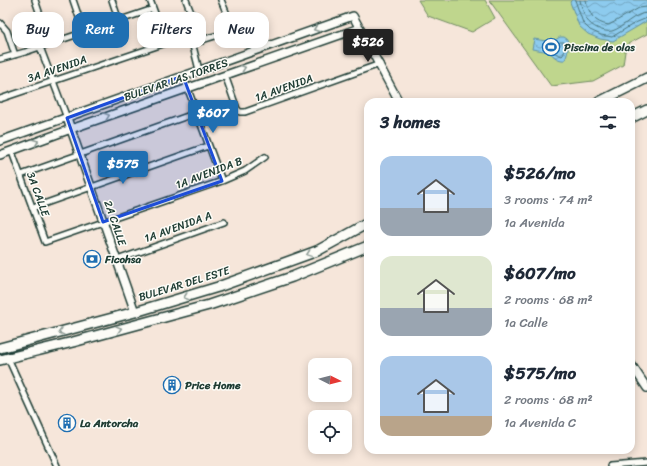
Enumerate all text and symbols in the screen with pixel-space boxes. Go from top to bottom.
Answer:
chip: Buy [12,12,64,48]
chip: Rent [72,12,129,48]
chip: Filters [137,12,206,48]
chip: New [214,12,269,48]
one-way arrow [313,24,320,33]
pin: $526 [344,29,392,63]
text: $526 [352,30,384,53]
sports icon: Piscina de olas [541,37,561,57]
place label: Piscina de olas [564,38,635,57]
street label: 3A AVENIDA [25,50,89,88]
street label: BULEVAR LAS TORRES [121,53,231,107]
one-way arrow [240,65,247,73]
street label: 1A AVENIDA [252,69,316,107]
pin: $607 [189,100,237,134]
text: $607 [197,101,229,124]
text: 3 homes [380,107,440,137]
icon: filters [597,111,619,133]
one-way arrow [104,112,111,120]
one-way arrow [32,139,39,147]
pin: $575 [99,151,147,185]
text: $575 [107,152,139,175]
street label: 1A AVENIDA B [173,152,245,194]
text: $526/mo [504,158,575,188]
street label: 3A CALLE [21,169,55,220]
icon: home [412,172,460,220]
text: 3 rooms · 74 m² [504,188,593,211]
street label: 2A CALLE [98,198,132,249]
street label: 1A AVENIDA A [142,206,214,248]
text: 1a Avenida [504,211,565,234]
bank icon: Ficohsa [82,249,102,269]
one-way arrow [305,249,312,258]
place label: Ficohsa [104,250,141,269]
text: $607/mo [504,258,576,288]
street label: BULEVAR DEL ESTE [136,261,233,307]
icon: home [412,272,460,320]
text: 2 rooms · 68 m² [504,288,593,311]
one-way arrow [183,292,190,301]
text: 1a Calle [504,311,548,334]
one-way arrow [115,325,122,334]
one-way arrow [57,327,64,335]
north arrow [308,358,352,402]
map controls [308,358,352,454]
text: $575/mo [504,358,576,388]
icon: home [412,372,460,420]
building icon: Price Home [162,375,182,395]
place label: Price Home [185,376,241,395]
text: 2 rooms · 68 m² [504,388,593,411]
button: locate [308,410,352,454]
text: 1a Avenida C [504,411,576,434]
building icon: La Antorcha [57,413,77,433]
place label: La Antorcha [80,414,139,433]

